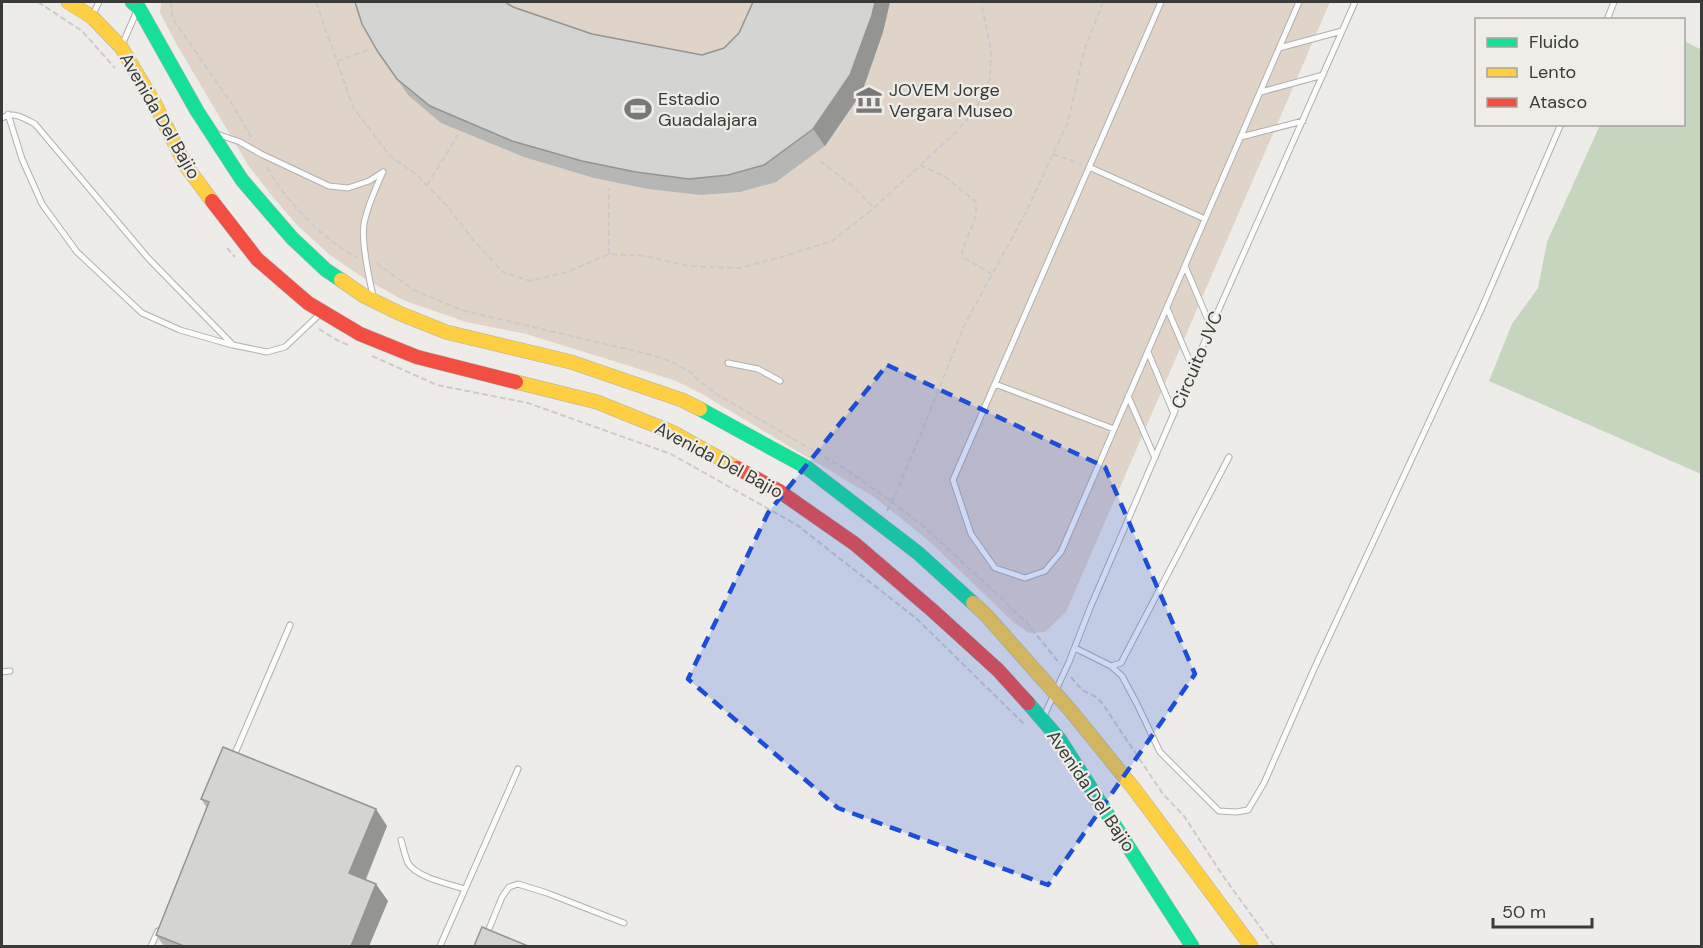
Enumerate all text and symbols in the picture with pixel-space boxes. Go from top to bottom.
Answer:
legend [1475,18,1685,126]
text: Fluido [1529,30,1579,54]
street label: Avenida Del Bajio [114,48,206,184]
text: Lento [1529,60,1576,84]
place label: JOVEM Jorge Vergara Museo [889,78,1013,123]
museum icon: JOVEM Jorge Vergara Museo [854,85,884,115]
place label: Estadio Guadalajara [658,87,757,132]
text: Atasco [1529,90,1587,114]
sports icon: Estadio Guadalajara [623,94,653,124]
street label: Circuito JVC [1166,307,1228,413]
street label: Avenida Del Bajio [651,416,787,504]
street label: Avenida Del Bajio [1041,725,1141,857]
scale bar [1493,891,1592,929]
text: 50 m [1502,900,1546,924]

